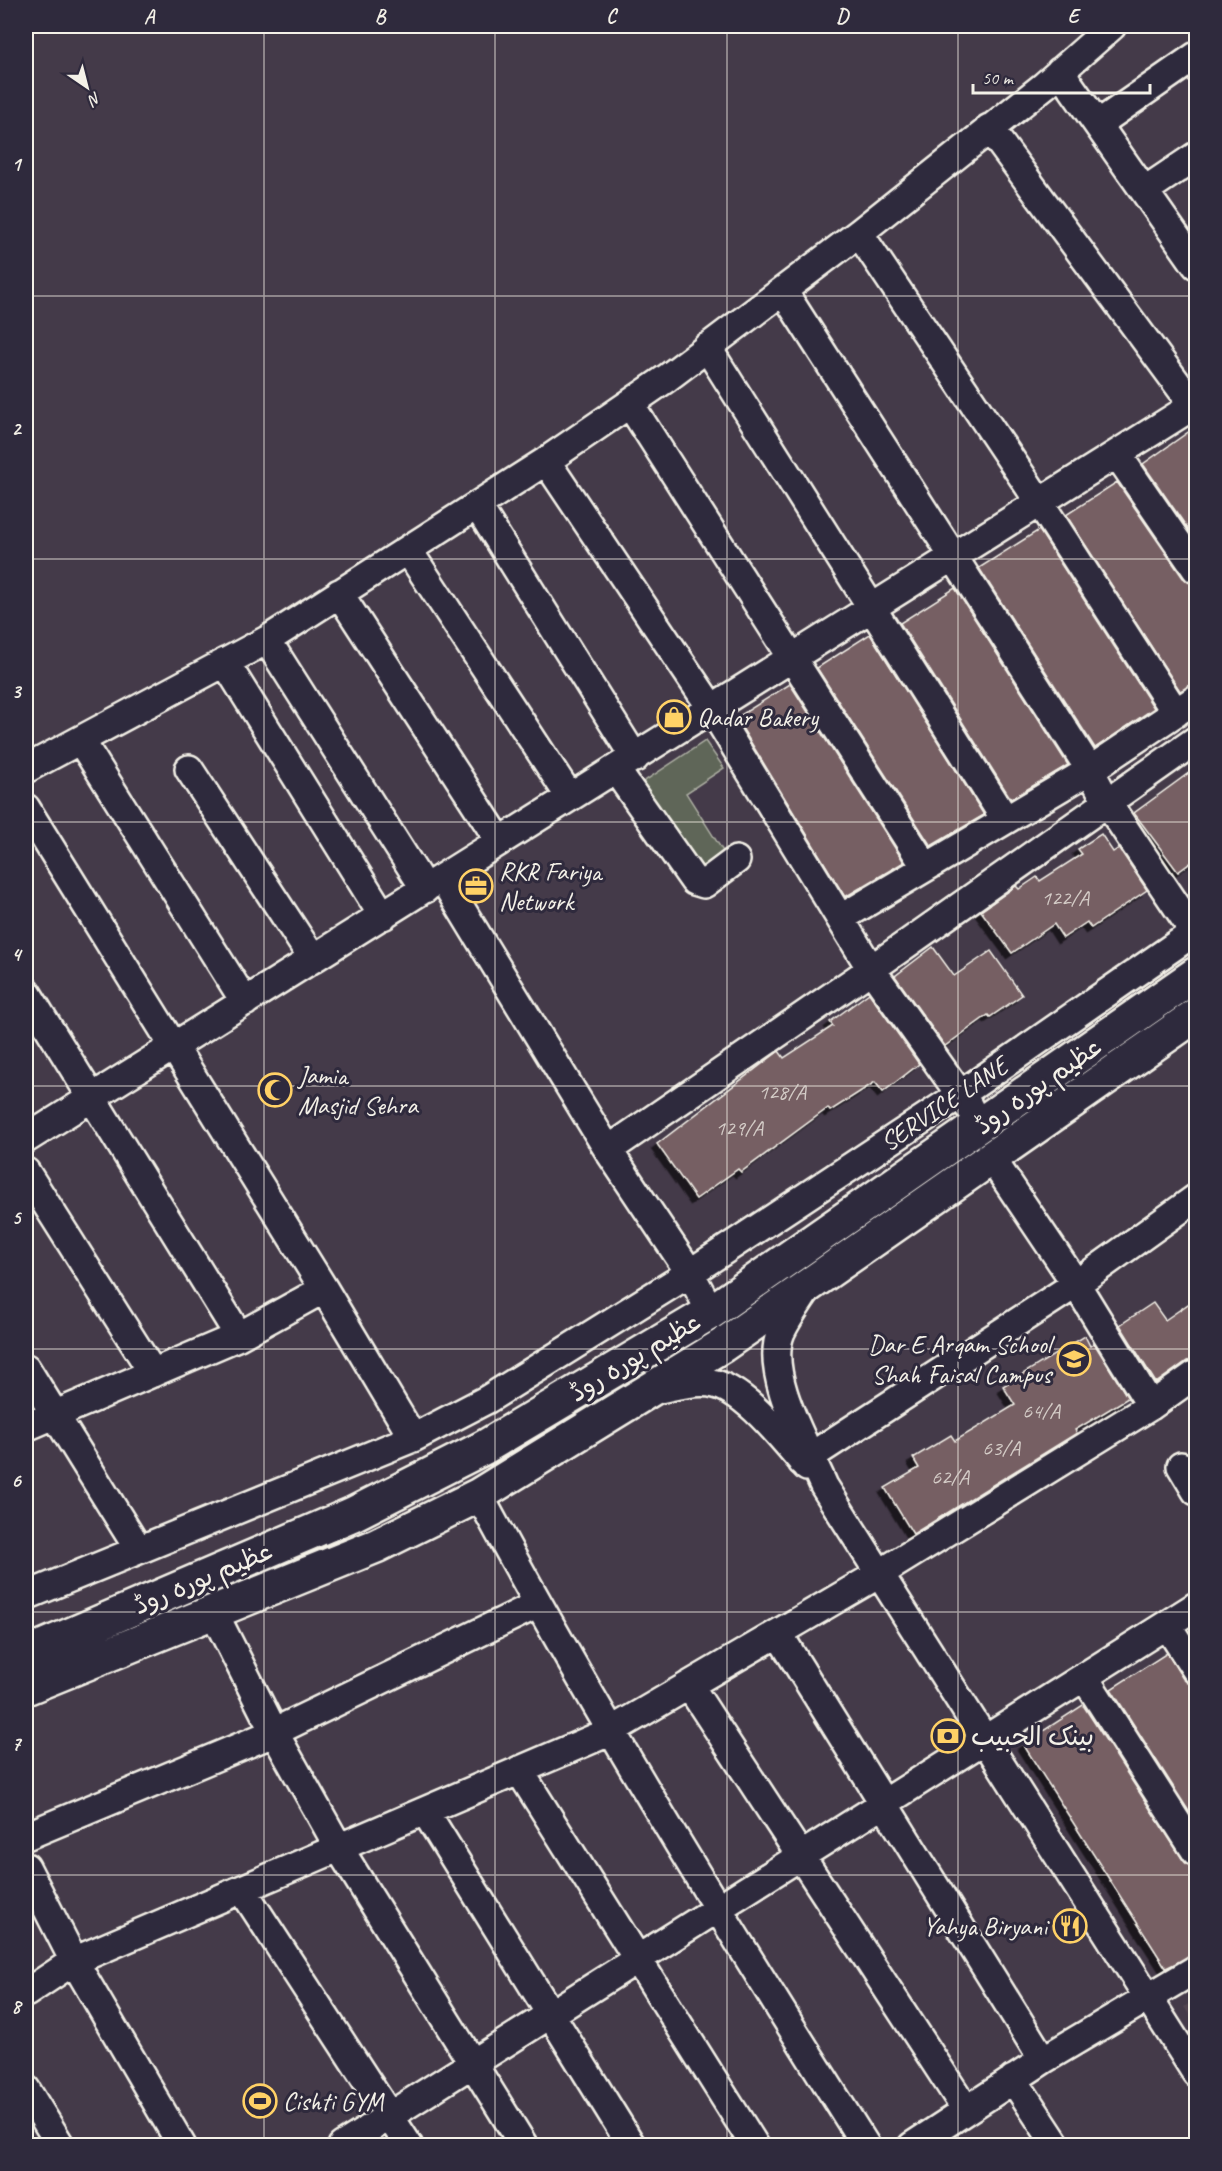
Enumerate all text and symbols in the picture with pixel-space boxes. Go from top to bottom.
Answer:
text: A [144,4,156,29]
text: B [375,4,387,29]
text: C [606,4,618,29]
text: D [836,4,850,29]
text: E [1068,4,1082,29]
north arrow [57,57,117,117]
scale bar [973,57,1150,95]
text: 50 m [982,67,1015,89]
text: N [83,87,105,111]
text: 1 [12,152,23,177]
text: 2 [12,416,23,441]
text: 3 [12,679,23,704]
shop icon: Qadar Bakery [656,699,692,735]
place label: Qadar Bakery [697,701,820,734]
place label: RKR Fariya Network [499,855,604,918]
office icon: RKR Fariya Network [458,868,494,904]
house number: 122/A [1041,884,1090,912]
text: 4 [12,942,24,967]
street label: عظیم پورہ روڈ [968,1030,1110,1144]
street label: SERVICE LANE [874,1047,1017,1159]
place label: Jamia Masjid Sehra [296,1059,419,1122]
mosque icon: Jamia Masjid Sehra [257,1072,293,1108]
house number: 128/A [758,1078,807,1106]
house number: 129/A [715,1114,764,1142]
text: 5 [12,1205,23,1230]
street label: عظیم پورہ روڈ [563,1305,708,1412]
place label: Dar E Arqam School Shah Faisal Campus [868,1328,1056,1391]
school or university icon: Dar E Arqam School Shah Faisal Campus [1056,1341,1092,1377]
house number: 64/A [1022,1397,1061,1425]
house number: 63/A [982,1434,1021,1462]
house number: 62/A [931,1463,970,1491]
text: 6 [11,1468,22,1493]
street label: عظیم پورہ روڈ [128,1534,279,1625]
bank icon: بينک الحبيب [930,1718,966,1754]
place label: بينک الحبيب [971,1720,1094,1753]
text: 7 [12,1731,23,1756]
restaurant icon: Yahya Biryani [1052,1908,1088,1944]
place label: Yahya Biryani [923,1910,1050,1943]
text: 8 [12,1994,24,2019]
sports icon: Cishti GYM [242,2083,278,2119]
place label: Cishti GYM [283,2085,385,2118]

